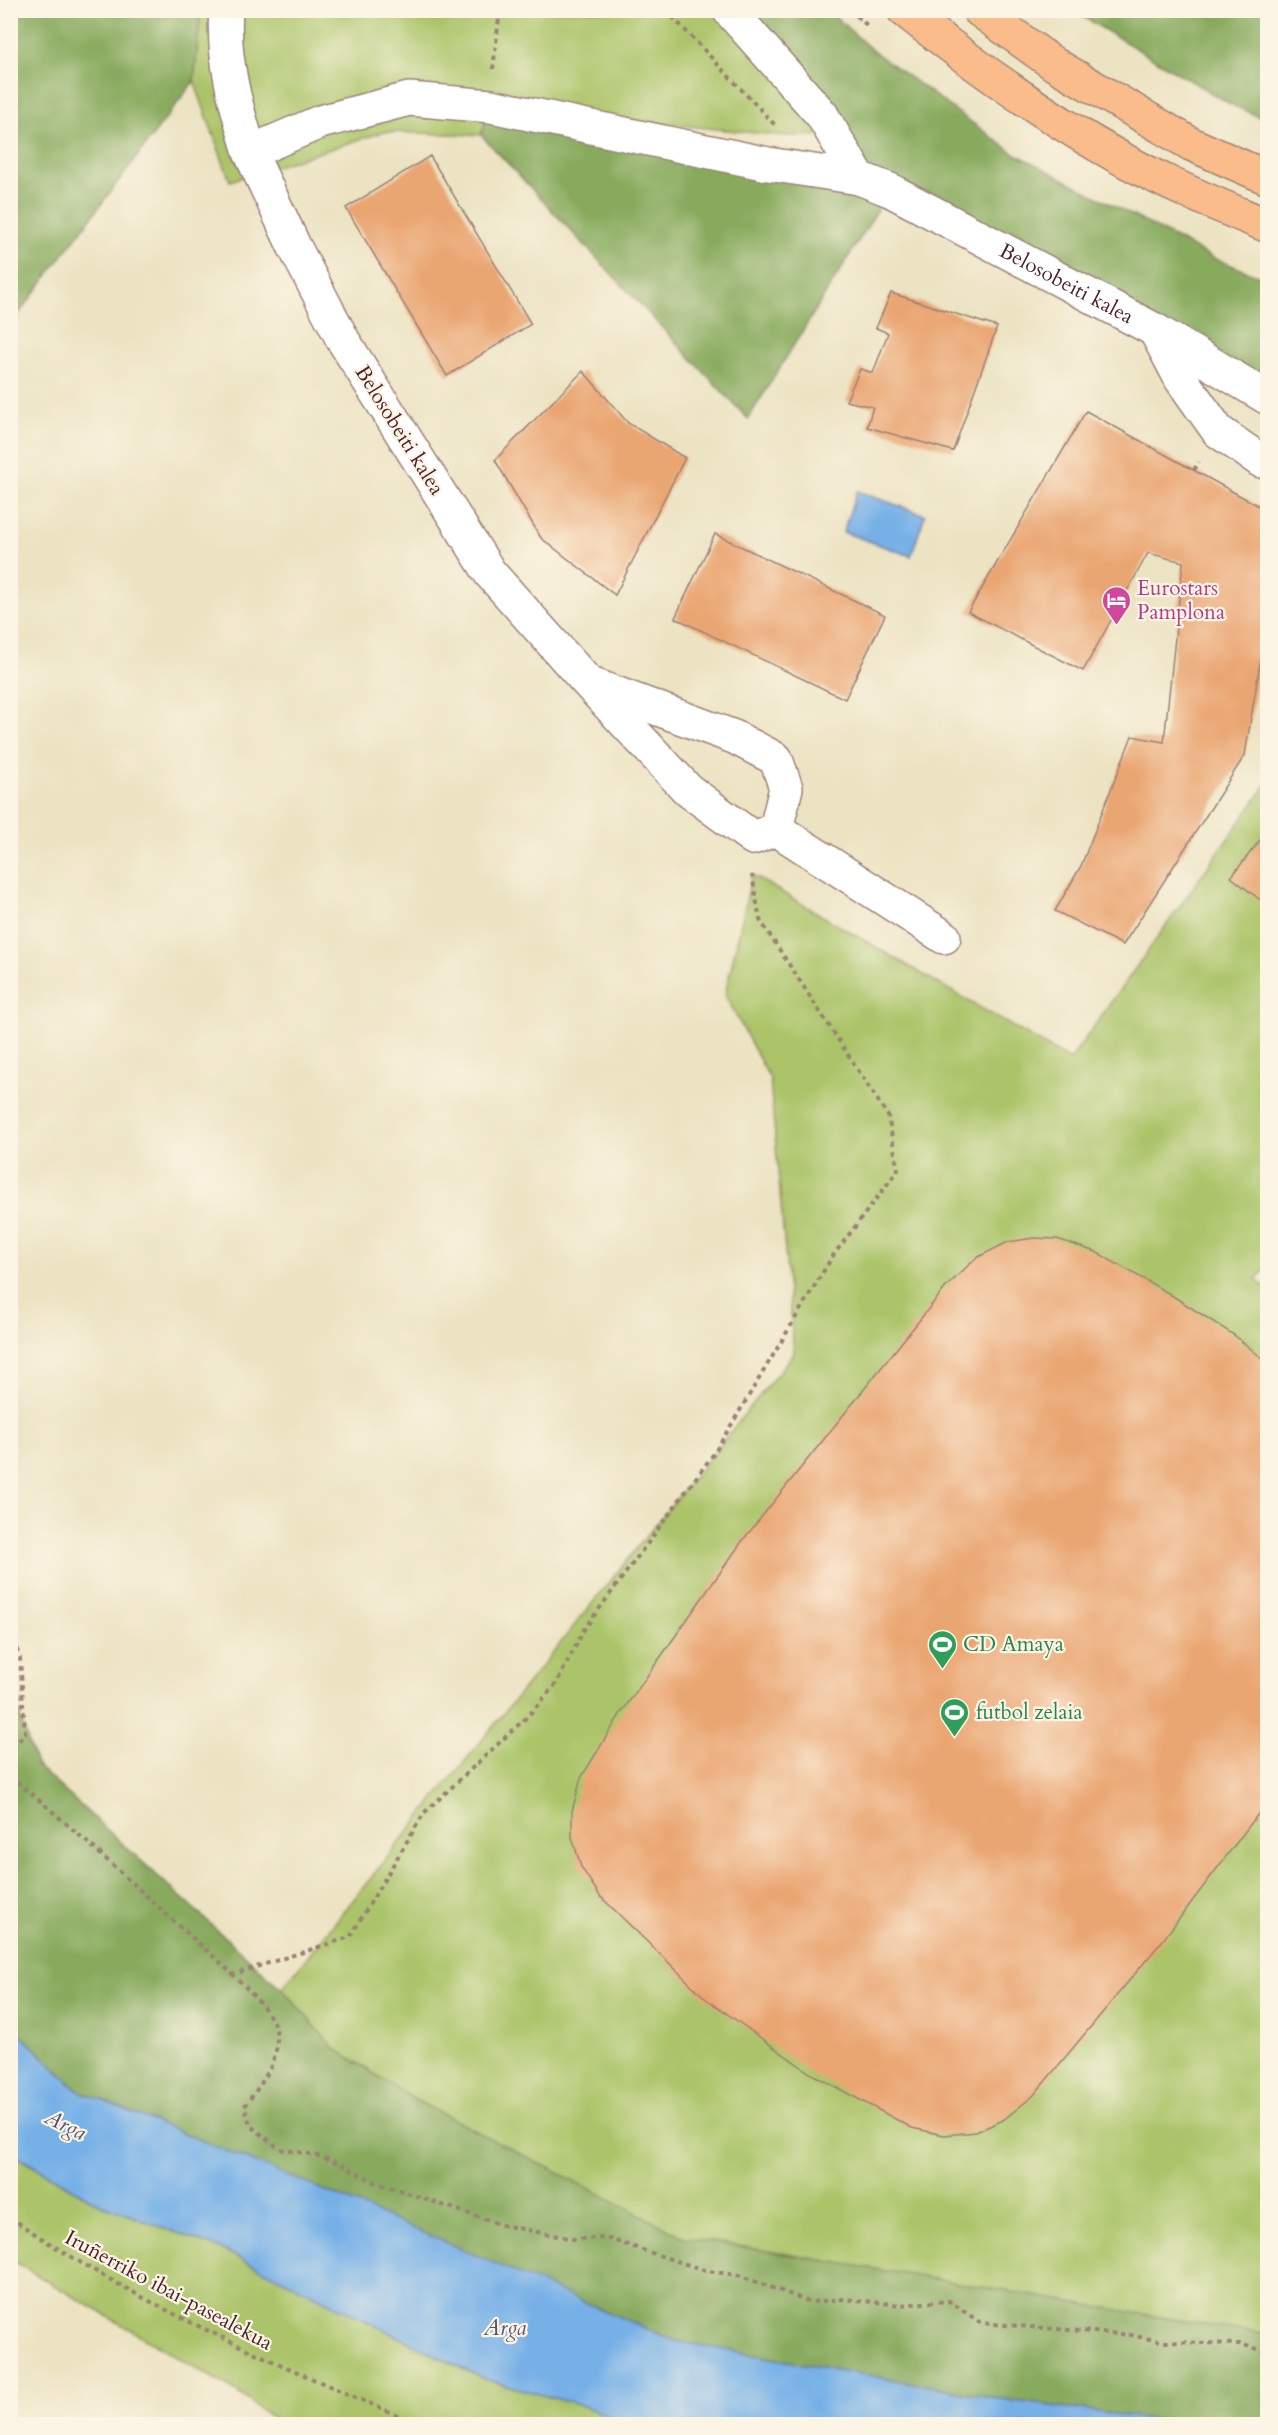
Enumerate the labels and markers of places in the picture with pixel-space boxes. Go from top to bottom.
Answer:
place label: Eurostars Pamplona [1137,574,1225,627]
hotel icon: Eurostars Pamplona [1100,584,1132,626]
sports icon: CD Amaya [926,1628,958,1670]
place label: CD Amaya [963,1630,1064,1659]
sports icon: futbol zelaia [939,1696,971,1738]
place label: futbol zelaia [976,1698,1082,1727]

